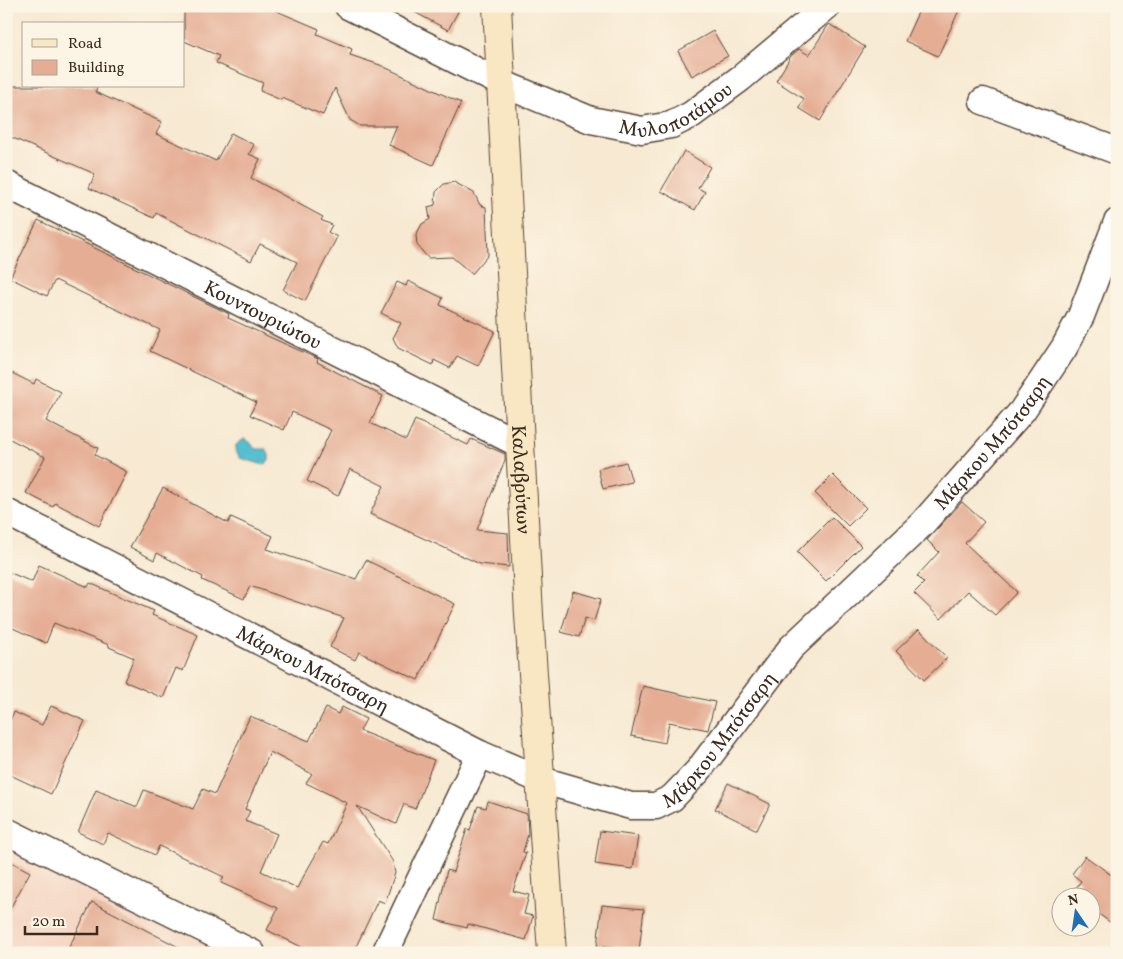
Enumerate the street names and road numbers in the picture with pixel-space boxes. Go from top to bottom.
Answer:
street label: Μυλοποτάμου [616,77,739,147]
street label: Κουντουριώτου [198,274,326,358]
street label: Μάρκου Μπότσαρη [929,370,1058,517]
street label: Καλαβρύτων [503,424,537,535]
street label: Μάρκου Μπότσαρη [231,620,394,721]
street label: Μάρκου Μπότσαρη [658,667,784,817]

